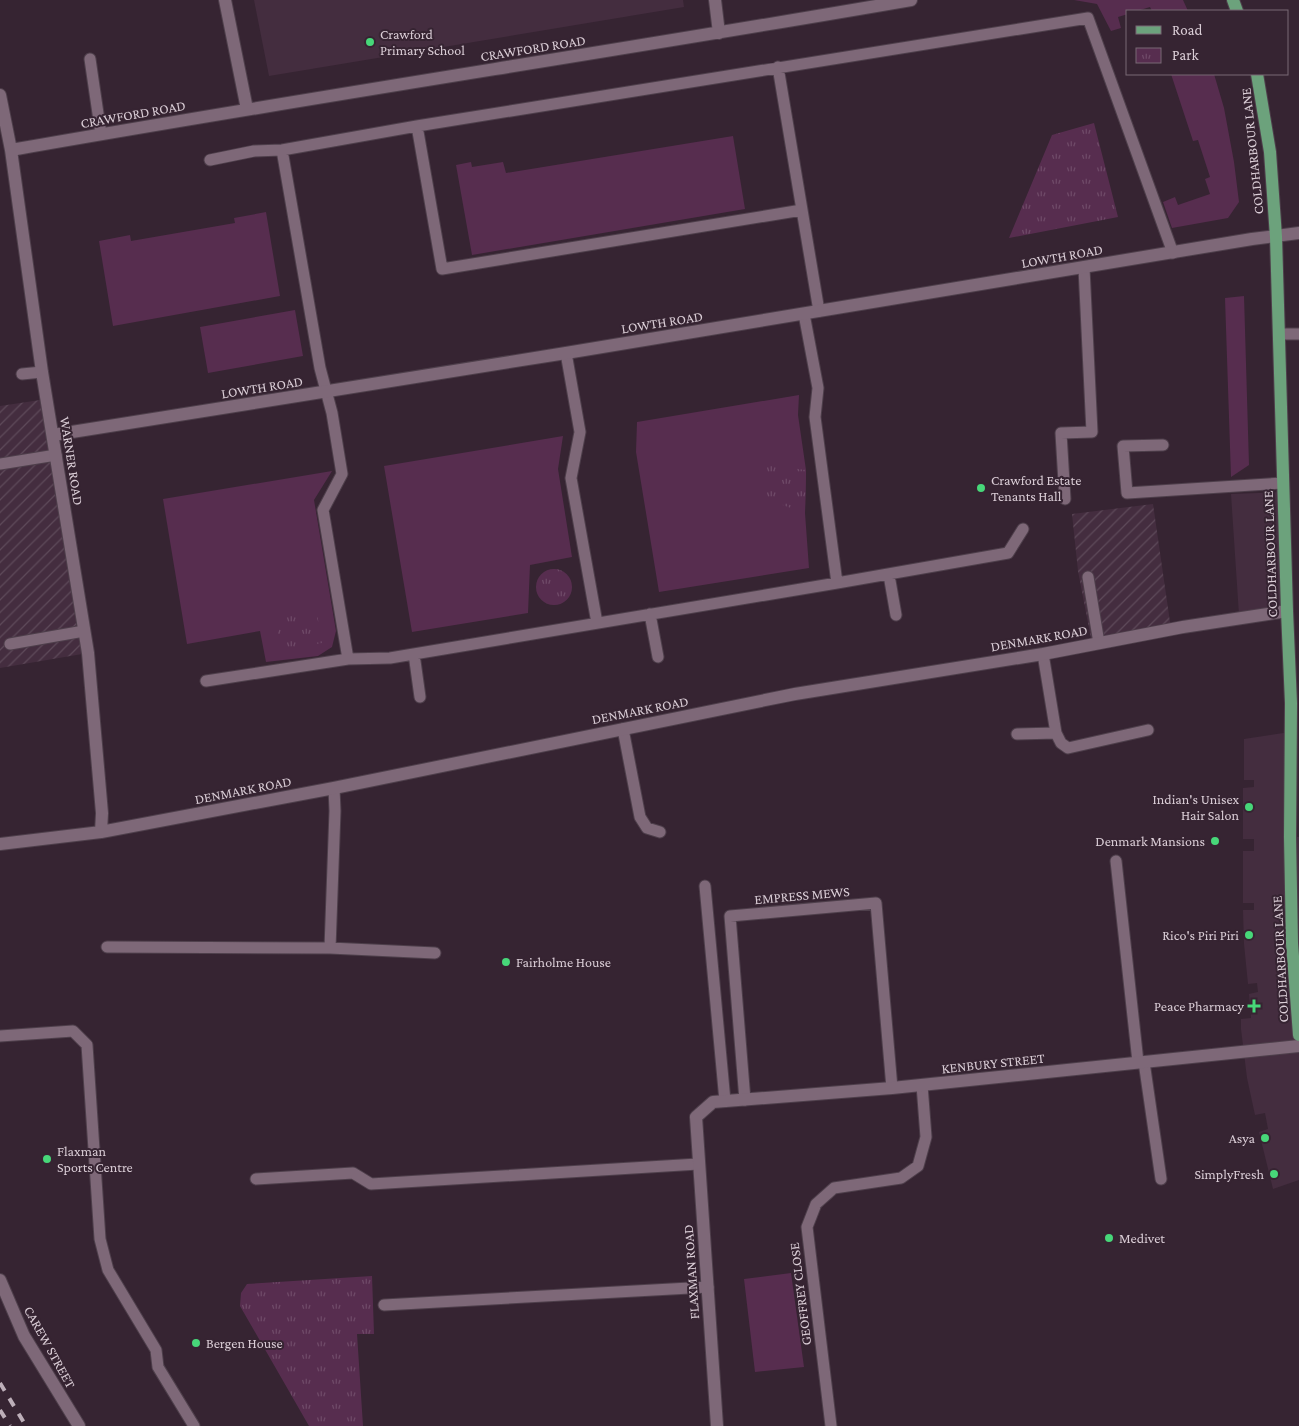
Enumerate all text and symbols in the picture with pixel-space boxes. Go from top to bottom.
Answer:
legend [1126,10,1289,75]
text: Road [1172,22,1203,38]
place label: Crawford Primary School [380,26,465,58]
street label: CRAWFORD ROAD [479,32,587,64]
marker: Crawford Primary School [364,36,376,48]
text: Park [1172,47,1199,63]
street label: COLDHARBOUR LANE [1237,87,1267,215]
street label: CRAWFORD ROAD [79,97,187,131]
street label: LOWTH ROAD [1020,241,1104,271]
street label: LOWTH ROAD [620,308,704,336]
street label: LOWTH ROAD [220,373,304,401]
street label: WARNER ROAD [57,416,87,506]
place label: Crawford Estate Tenants Hall [991,472,1081,504]
marker: Crawford Estate Tenants Hall [975,482,987,494]
street label: COLDHARBOUR LANE [1260,490,1280,618]
street label: DENMARK ROAD [989,622,1089,654]
street label: DENMARK ROAD [590,693,690,727]
street label: DENMARK ROAD [193,773,293,807]
place label: Indian's Unisex Hair Salon [1153,791,1239,823]
marker: Indian's Unisex Hair Salon [1243,801,1255,813]
place label: Denmark Mansions [1095,833,1205,849]
marker: Denmark Mansions [1209,835,1221,847]
street label: EMPRESS MEWS [754,883,851,907]
street label: COLDHARBOUR LANE [1269,895,1291,1023]
place label: Rico's Piri Piri [1162,927,1239,943]
marker: Rico's Piri Piri [1243,929,1255,941]
place label: Fairholme House [516,954,611,970]
marker: Fairholme House [500,956,512,968]
place label: Peace Pharmacy [1154,998,1245,1014]
marker: Peace Pharmacy [1248,1000,1260,1012]
street label: KENBURY STREET [941,1050,1046,1076]
place label: Asya [1229,1130,1256,1146]
marker: Asya [1259,1132,1271,1144]
place label: Flaxman Sports Centre [57,1143,133,1175]
marker: Flaxman Sports Centre [41,1153,53,1165]
place label: SimplyFresh [1194,1166,1264,1182]
marker: SimplyFresh [1268,1168,1280,1180]
street label: FLAXMAN ROAD [680,1224,702,1320]
place label: Medivet [1119,1230,1165,1246]
marker: Medivet [1103,1232,1115,1244]
street label: GEOFFREY CLOSE [786,1241,814,1346]
street label: CAREW STREET [21,1303,79,1391]
place label: Bergen House [206,1335,283,1351]
marker: Bergen House [190,1337,202,1349]

